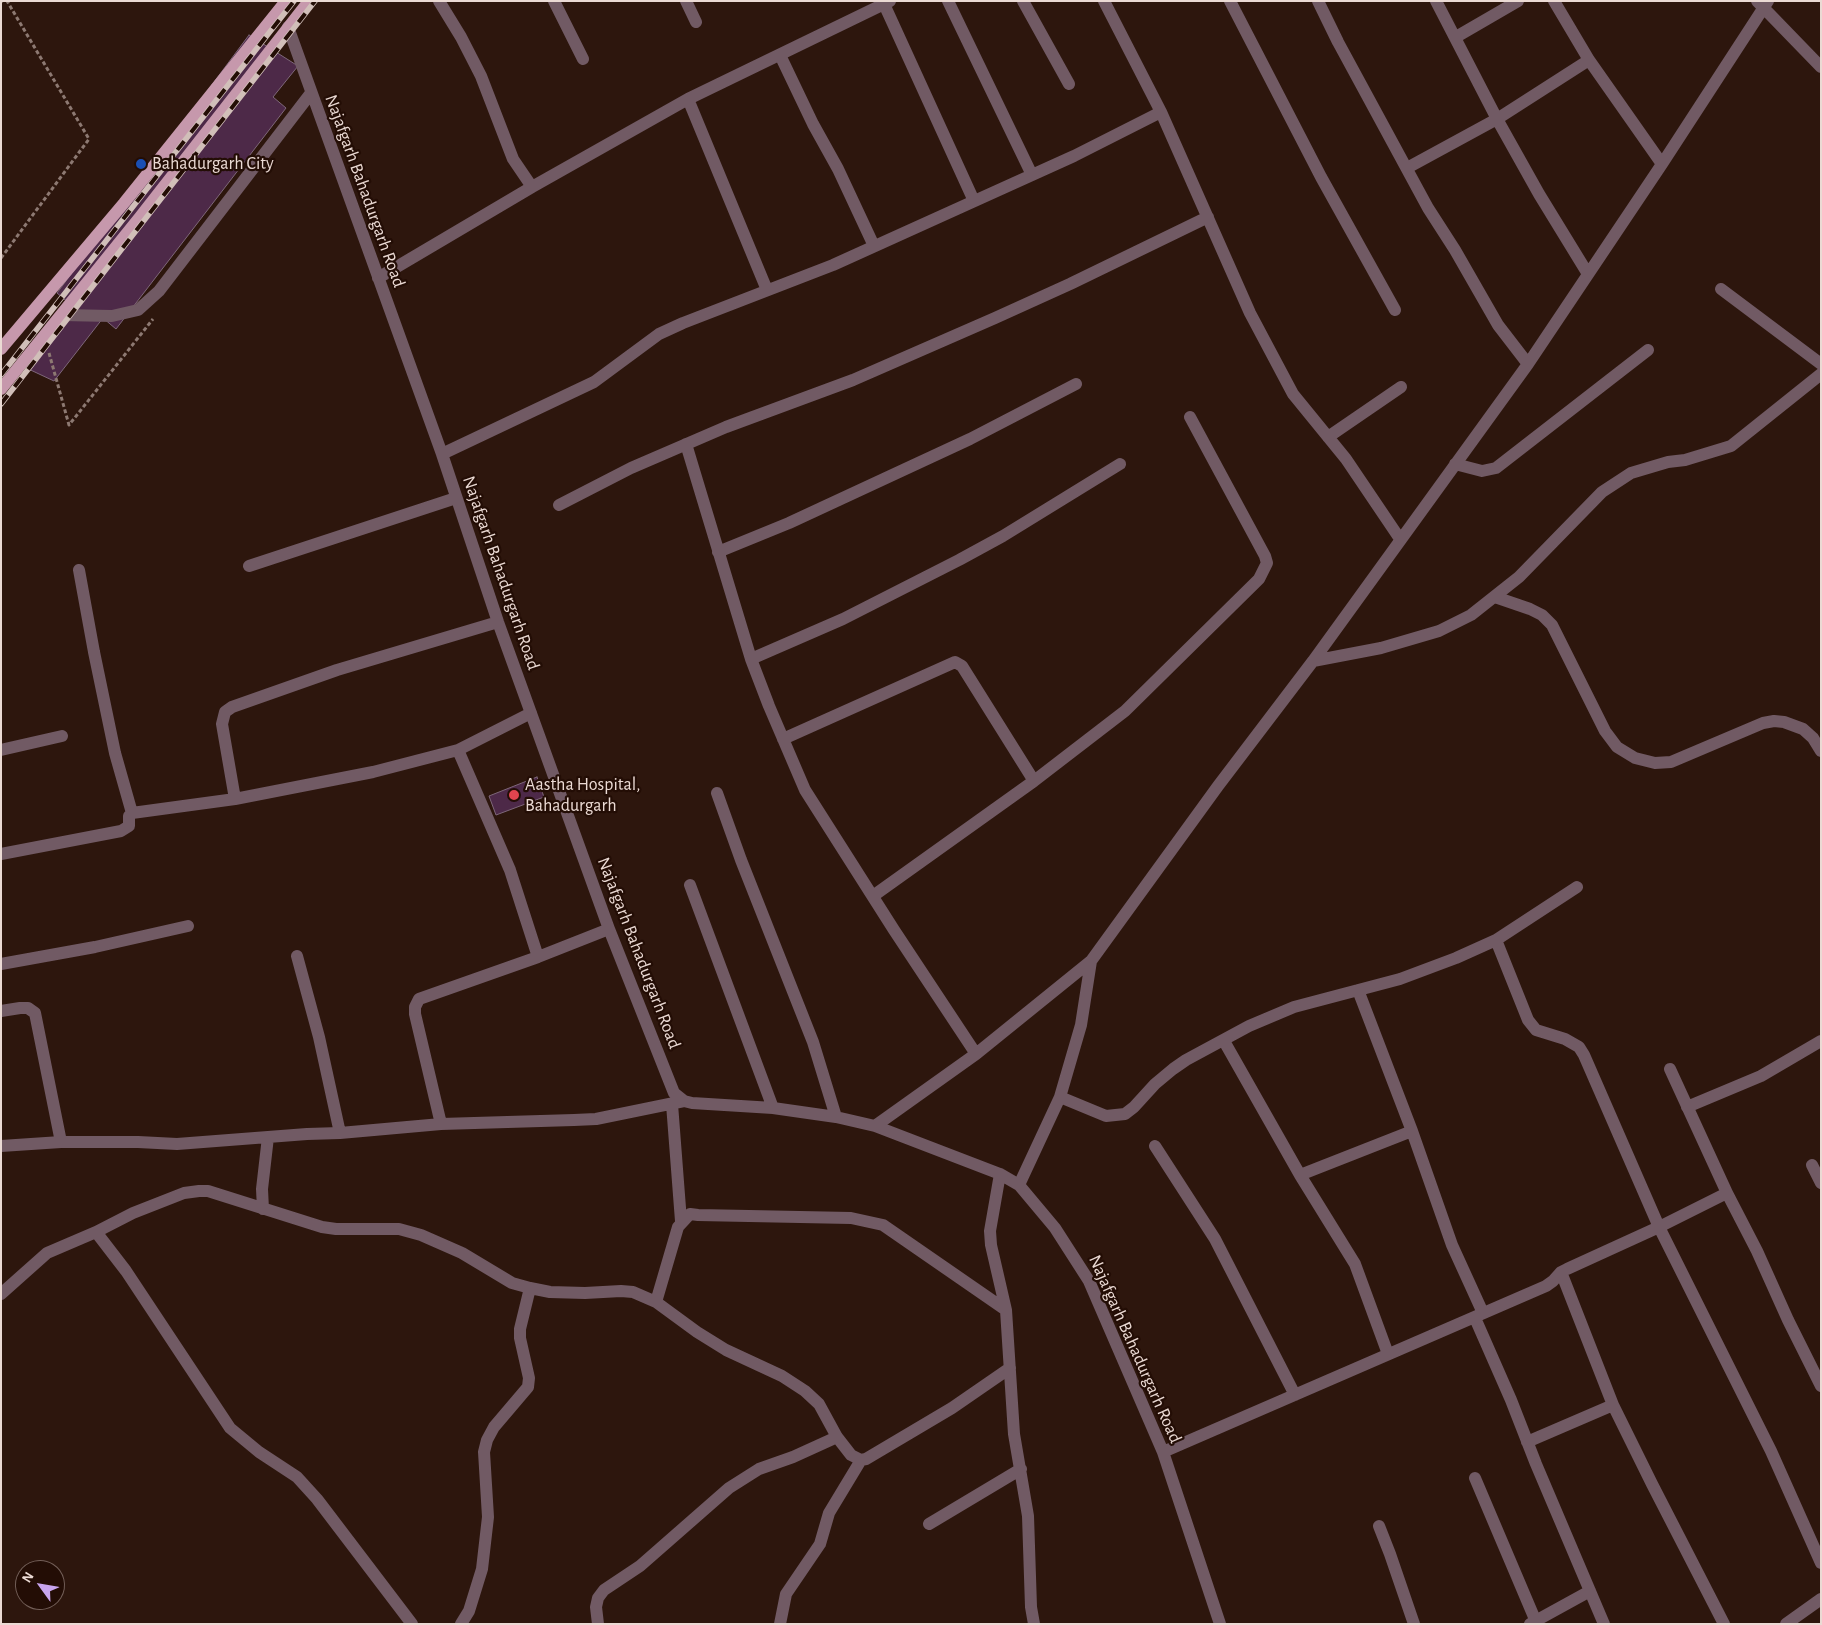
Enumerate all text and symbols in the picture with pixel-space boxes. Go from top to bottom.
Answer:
street label: Najafgarh Bahadurgarh Road [320,92,410,290]
place label: Bahadurgarh City [152,153,274,175]
marker: Bahadurgarh City [134,157,148,171]
street label: Najafgarh Bahadurgarh Road [458,473,544,673]
place label: Aastha Hospital, Bahadurgarh [525,774,640,816]
marker: Aastha Hospital, Bahadurgarh [507,788,521,802]
street label: Najafgarh Bahadurgarh Road [592,854,686,1052]
street label: Najafgarh Bahadurgarh Road [1084,1252,1186,1446]
north arrow [15,1560,65,1610]
text: N [20,1570,37,1585]

